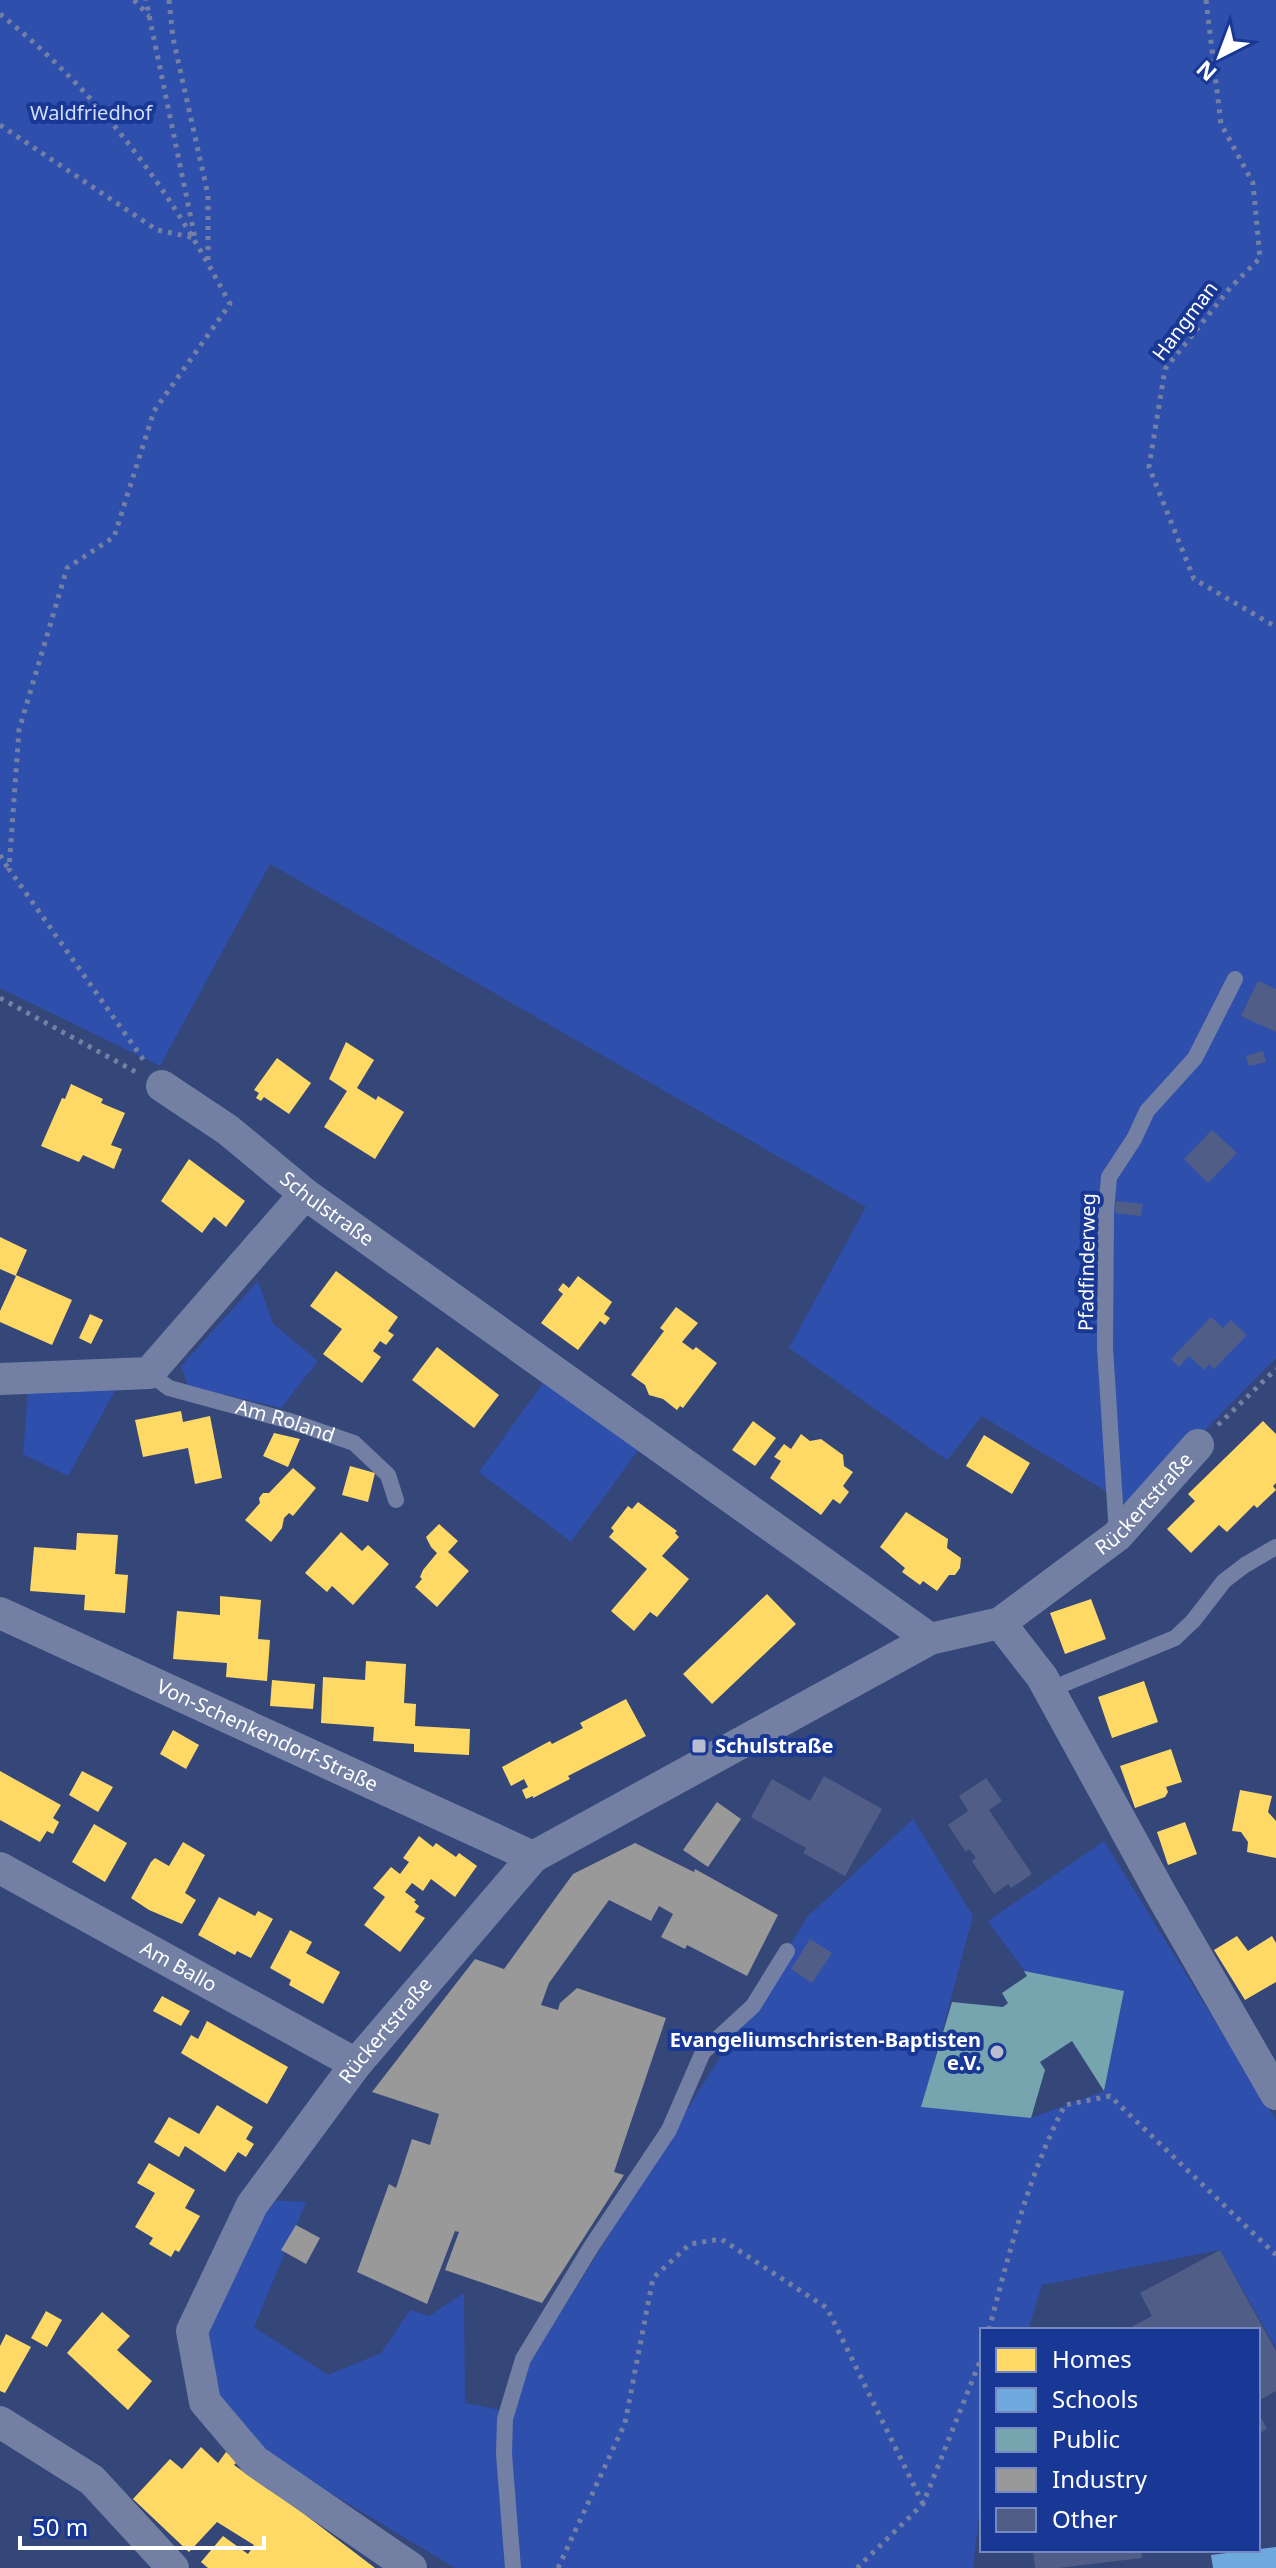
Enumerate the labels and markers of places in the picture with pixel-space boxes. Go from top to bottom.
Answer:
place label: Schulstraße [715,1732,834,1759]
marker: Schulstraße [690,1737,708,1755]
place label: Evangeliumschristen-Baptisten e.V. [670,2026,981,2076]
marker: Evangeliumschristen-Baptisten e.V. [988,2043,1006,2061]

